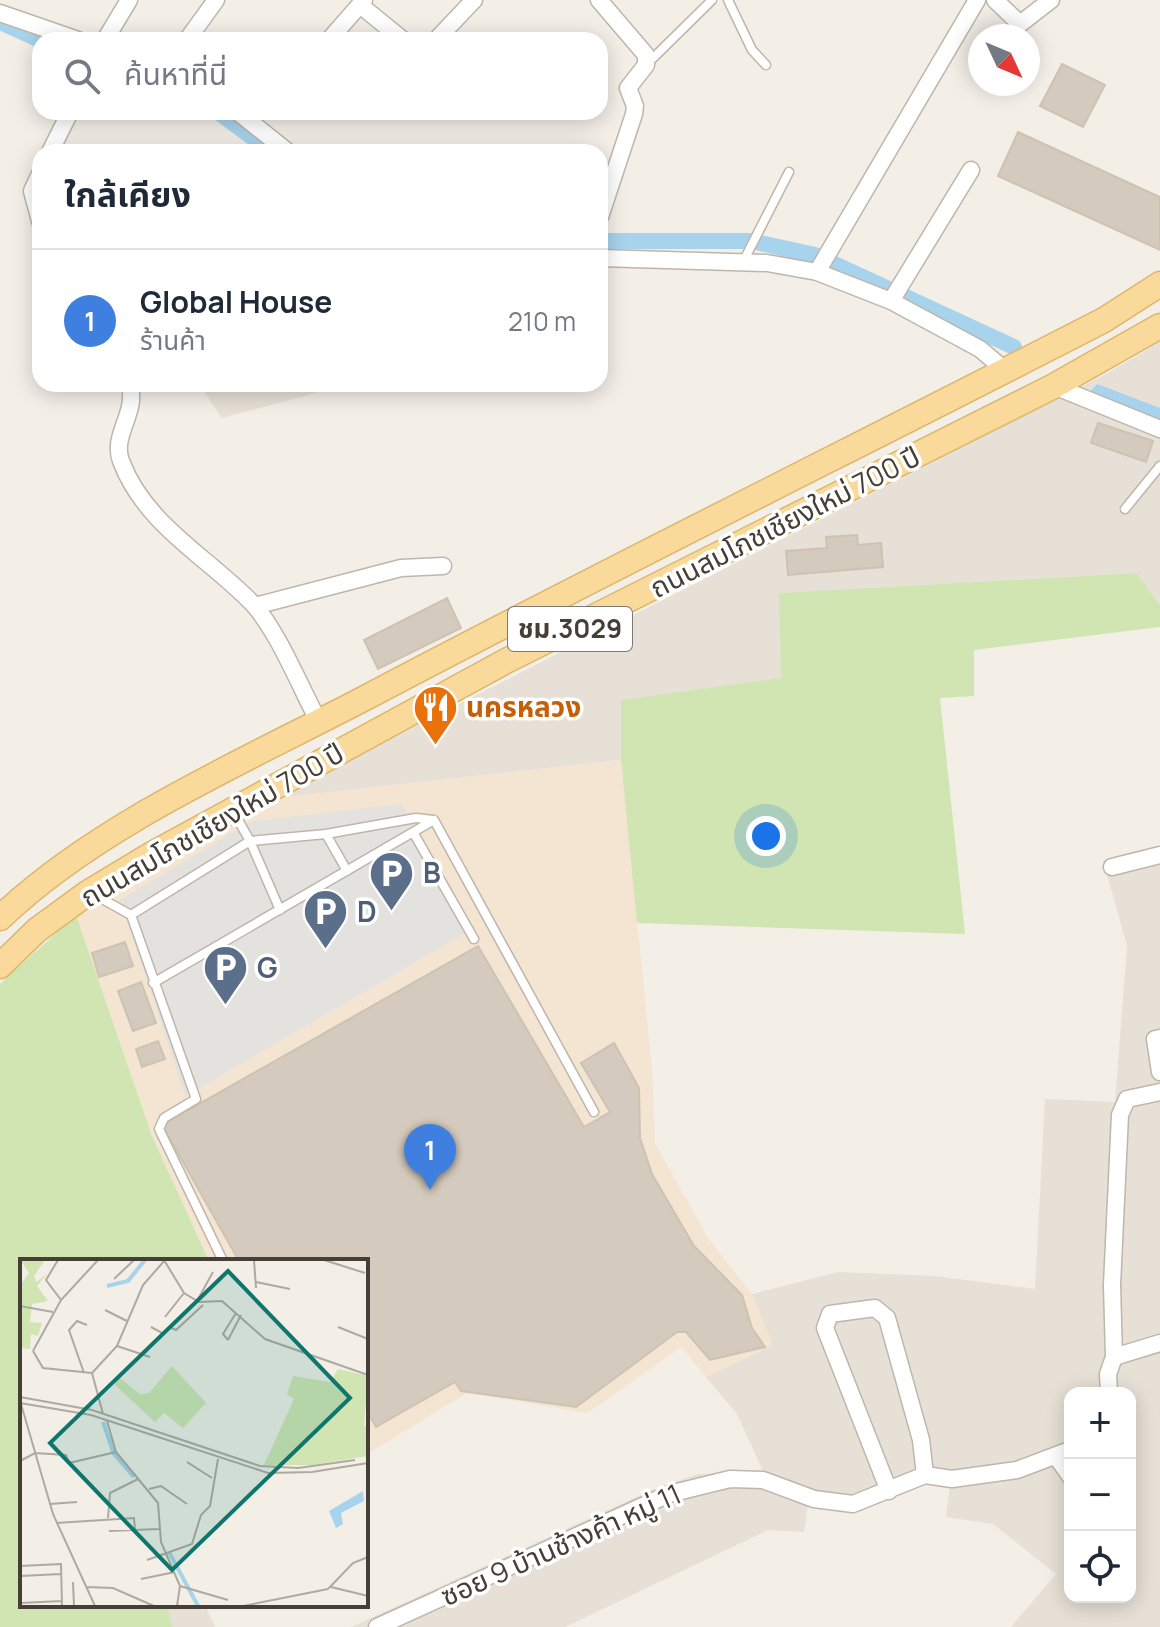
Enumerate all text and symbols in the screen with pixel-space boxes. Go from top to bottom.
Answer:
north arrow [968,24,1040,96]
search box [32,32,608,120]
text: ค้นหาที่นี่ [124,53,227,94]
icon: search [60,54,104,98]
text: ใกล้เคียง [64,171,191,217]
text: Global House [140,281,332,322]
text: 1 [84,303,96,339]
text: 210 m [508,303,576,339]
text: ร้านค้า [140,322,206,358]
street label: ถนนสมโภชเชียงใหม่ 700 ปี [643,436,926,606]
road number: ชม.3029 [508,607,632,651]
restaurant icon: นครหลวง [411,683,459,746]
place label: นครหลวง [466,687,581,725]
street label: ถนนสมโภชเชียงใหม่ 700 ปี [73,733,350,915]
your location [746,816,786,856]
parking icon: B [368,849,416,912]
place label: B [423,853,441,891]
parking icon: D [302,888,350,951]
place label: D [357,892,377,930]
parking icon: G [202,944,250,1007]
place label: G [257,948,278,986]
pin: 1 [404,1124,456,1190]
inset map [20,1259,368,1607]
map controls [1064,1387,1136,1603]
button: + [1064,1387,1136,1459]
button: − [1064,1459,1136,1531]
street label: ซอย 9 บ้านช้างค้า หมู่ 11 [434,1474,687,1614]
button: locate [1064,1531,1136,1603]

